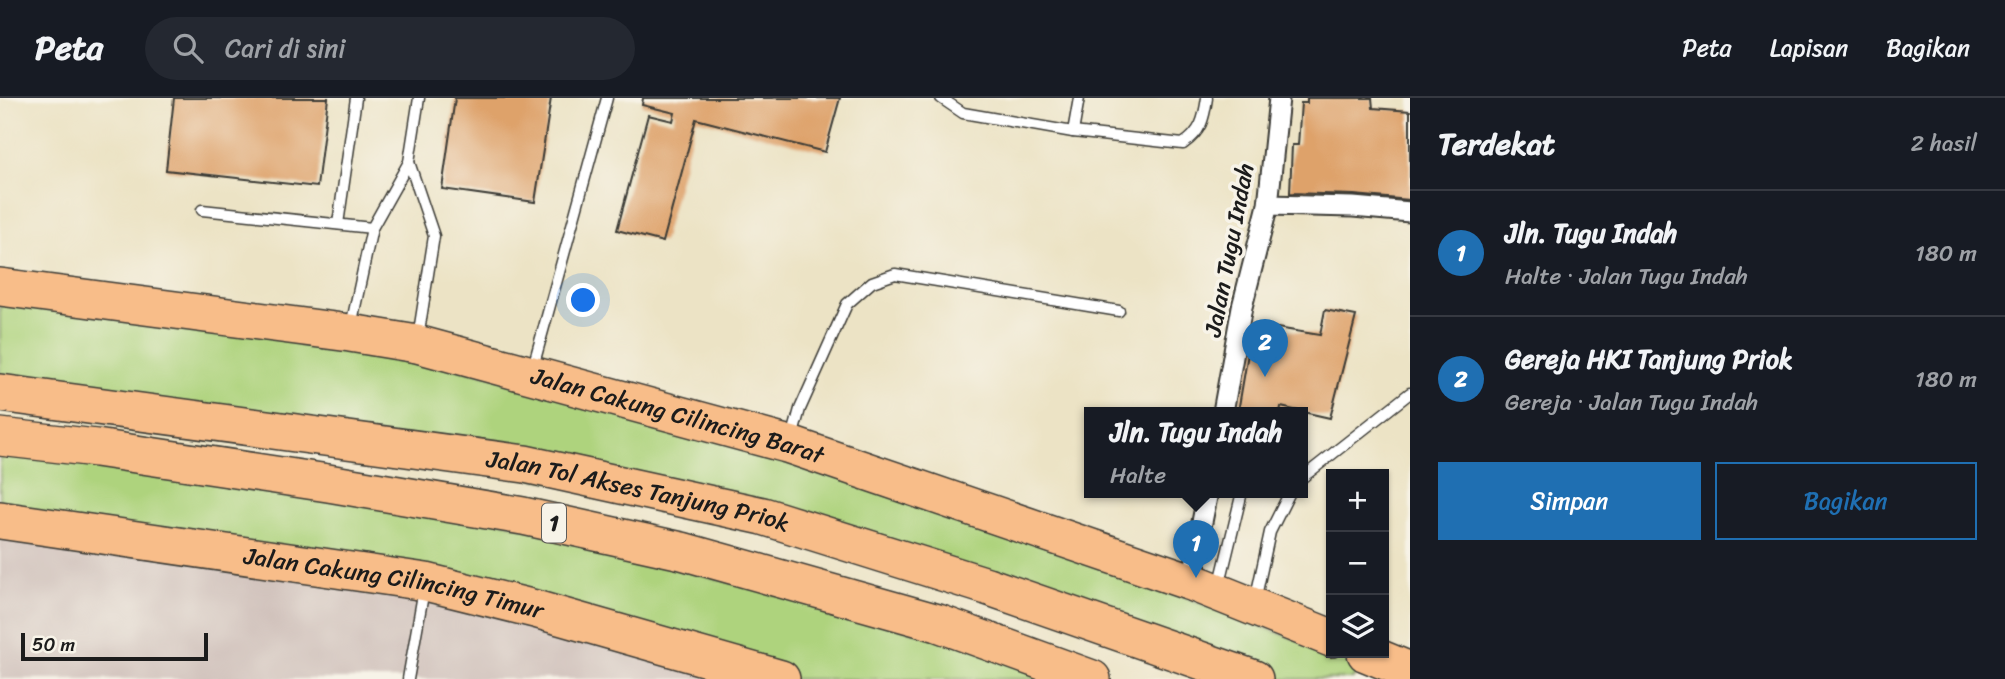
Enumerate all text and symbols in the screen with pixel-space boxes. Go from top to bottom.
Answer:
search box [145,17,635,80]
text: Peta [35,19,103,77]
text: Cari di sini [225,25,346,71]
text: Peta [1682,27,1732,69]
text: Lapisan [1770,27,1848,69]
text: Bagikan [1886,27,1970,69]
icon: search [169,29,207,67]
text: Terdekat [1438,117,1555,171]
text: 2 hasil [1911,123,1977,164]
street label: Jalan Tugu Indah [1191,160,1266,341]
text: Jln. Tugu Indah [1505,210,1677,256]
text: 1 [1456,233,1466,274]
text: 180 m [1915,233,1977,274]
text: Halte · Jalan Tugu Indah [1505,256,1748,297]
your location [566,283,600,317]
pin: 2 [1242,319,1288,377]
text: Gereja HKI Tanjung Priok [1505,336,1793,382]
street label: Jalan Cakung Cilincing Barat [525,355,831,477]
text: 2 [1454,359,1468,400]
text: 180 m [1915,359,1977,400]
text: Gereja · Jalan Tugu Indah [1505,382,1758,423]
popup [1084,407,1308,498]
text: Jln. Tugu Indah [1110,409,1282,455]
street label: Jalan Tol Akses Tanjung Priok [483,438,795,544]
text: Halte [1110,455,1166,496]
button: Simpan [1438,462,1701,540]
button: Bagikan [1715,462,1977,540]
map controls [1326,469,1389,658]
button: + [1326,469,1389,532]
road number: 1 [542,504,566,542]
pin: 1 [1173,520,1219,578]
button: − [1326,532,1389,595]
street label: Jalan Cakung Cilincing Timur [240,535,550,632]
button: layers [1326,595,1389,658]
text: 50 m [32,628,75,661]
scale bar [21,630,208,662]

